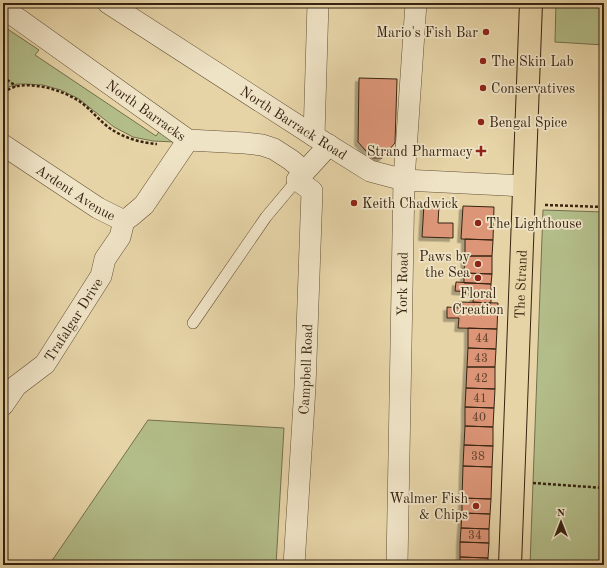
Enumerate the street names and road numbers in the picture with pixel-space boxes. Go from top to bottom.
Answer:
street label: North Barracks [103,78,188,144]
street label: North Barrack Road [237,84,349,163]
street label: Ardent Avenue [33,163,117,223]
street label: The Strand [513,249,530,319]
street label: York Road [396,252,411,316]
street label: Trafalgar Drive [42,276,106,364]
street label: Campbell Road [297,324,315,415]

